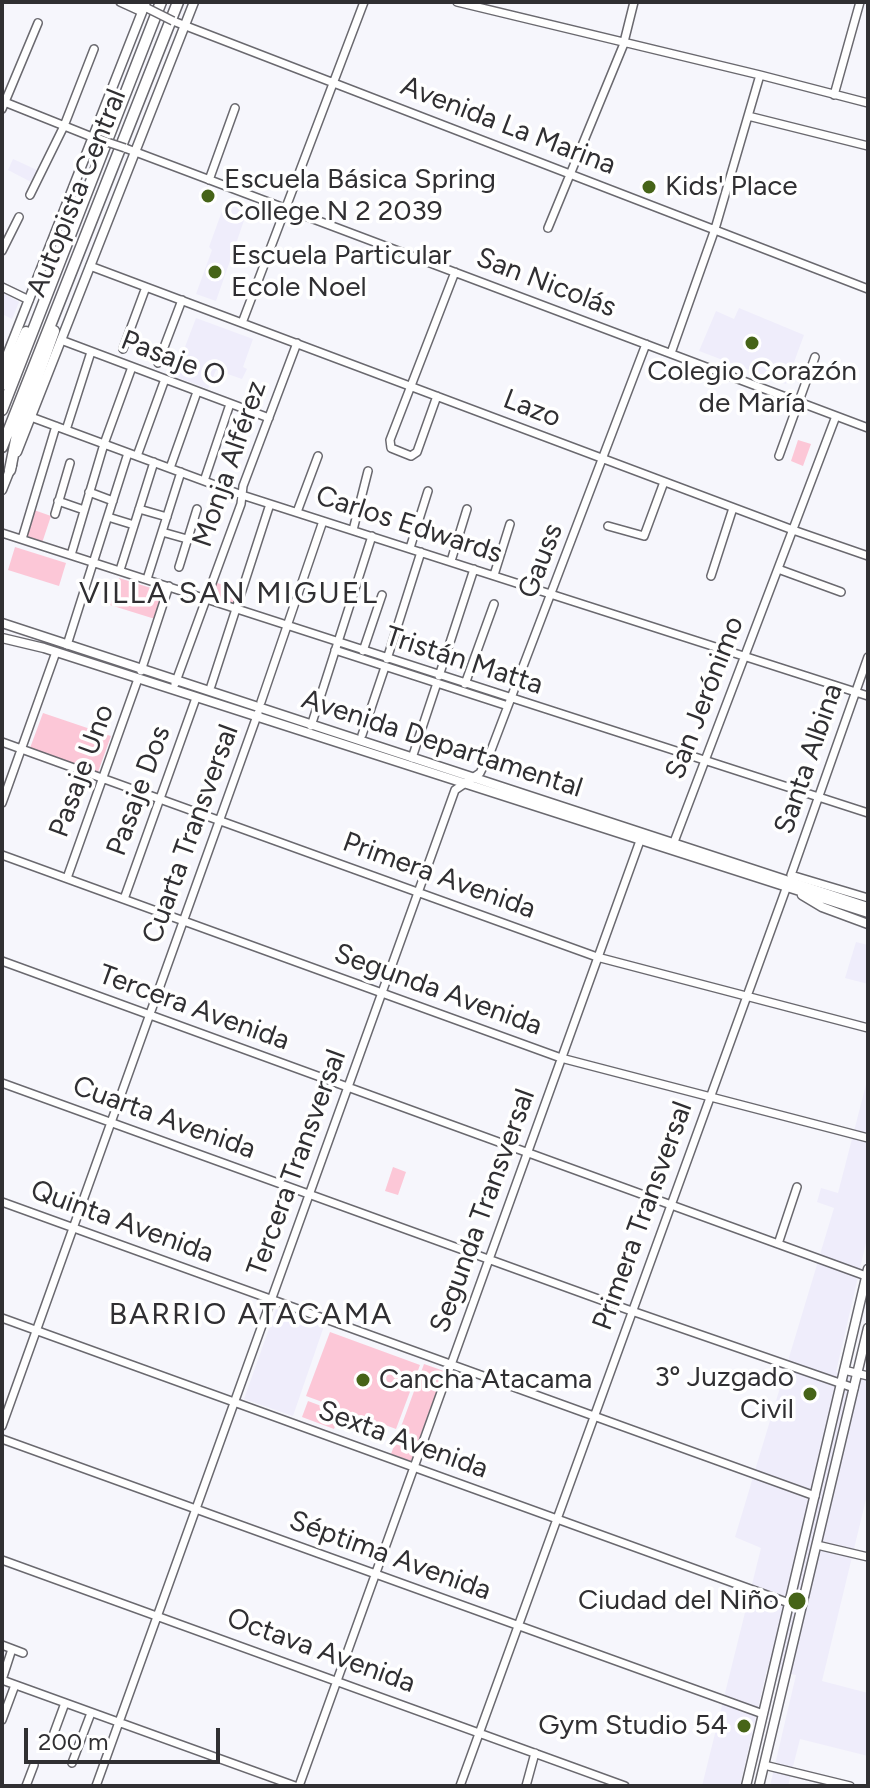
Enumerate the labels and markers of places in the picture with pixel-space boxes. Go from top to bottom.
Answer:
place label: Escuela Básica Spring College N 2 2039 [224,163,496,229]
place label: Kids' Place [665,170,798,204]
marker: Kids' Place [640,178,658,196]
marker: Escuela Básica Spring College N 2 2039 [199,187,217,205]
place label: Escuela Particular Ecole Noel [231,239,451,305]
marker: Escuela Particular Ecole Noel [206,263,224,281]
marker: Colegio Corazón de María [743,334,761,352]
place label: Colegio Corazón de María [647,355,857,421]
place label: 3º Juzgado Civil [654,1361,794,1427]
place label: Cancha Atacama [379,1363,592,1397]
marker: Cancha Atacama [354,1371,372,1389]
marker: 3º Juzgado Civil [801,1385,819,1403]
place label: Ciudad del Niño [578,1584,779,1618]
marker: Ciudad del Niño [786,1590,808,1612]
place label: Gym Studio 54 [538,1709,728,1743]
marker: Gym Studio 54 [735,1717,753,1735]

